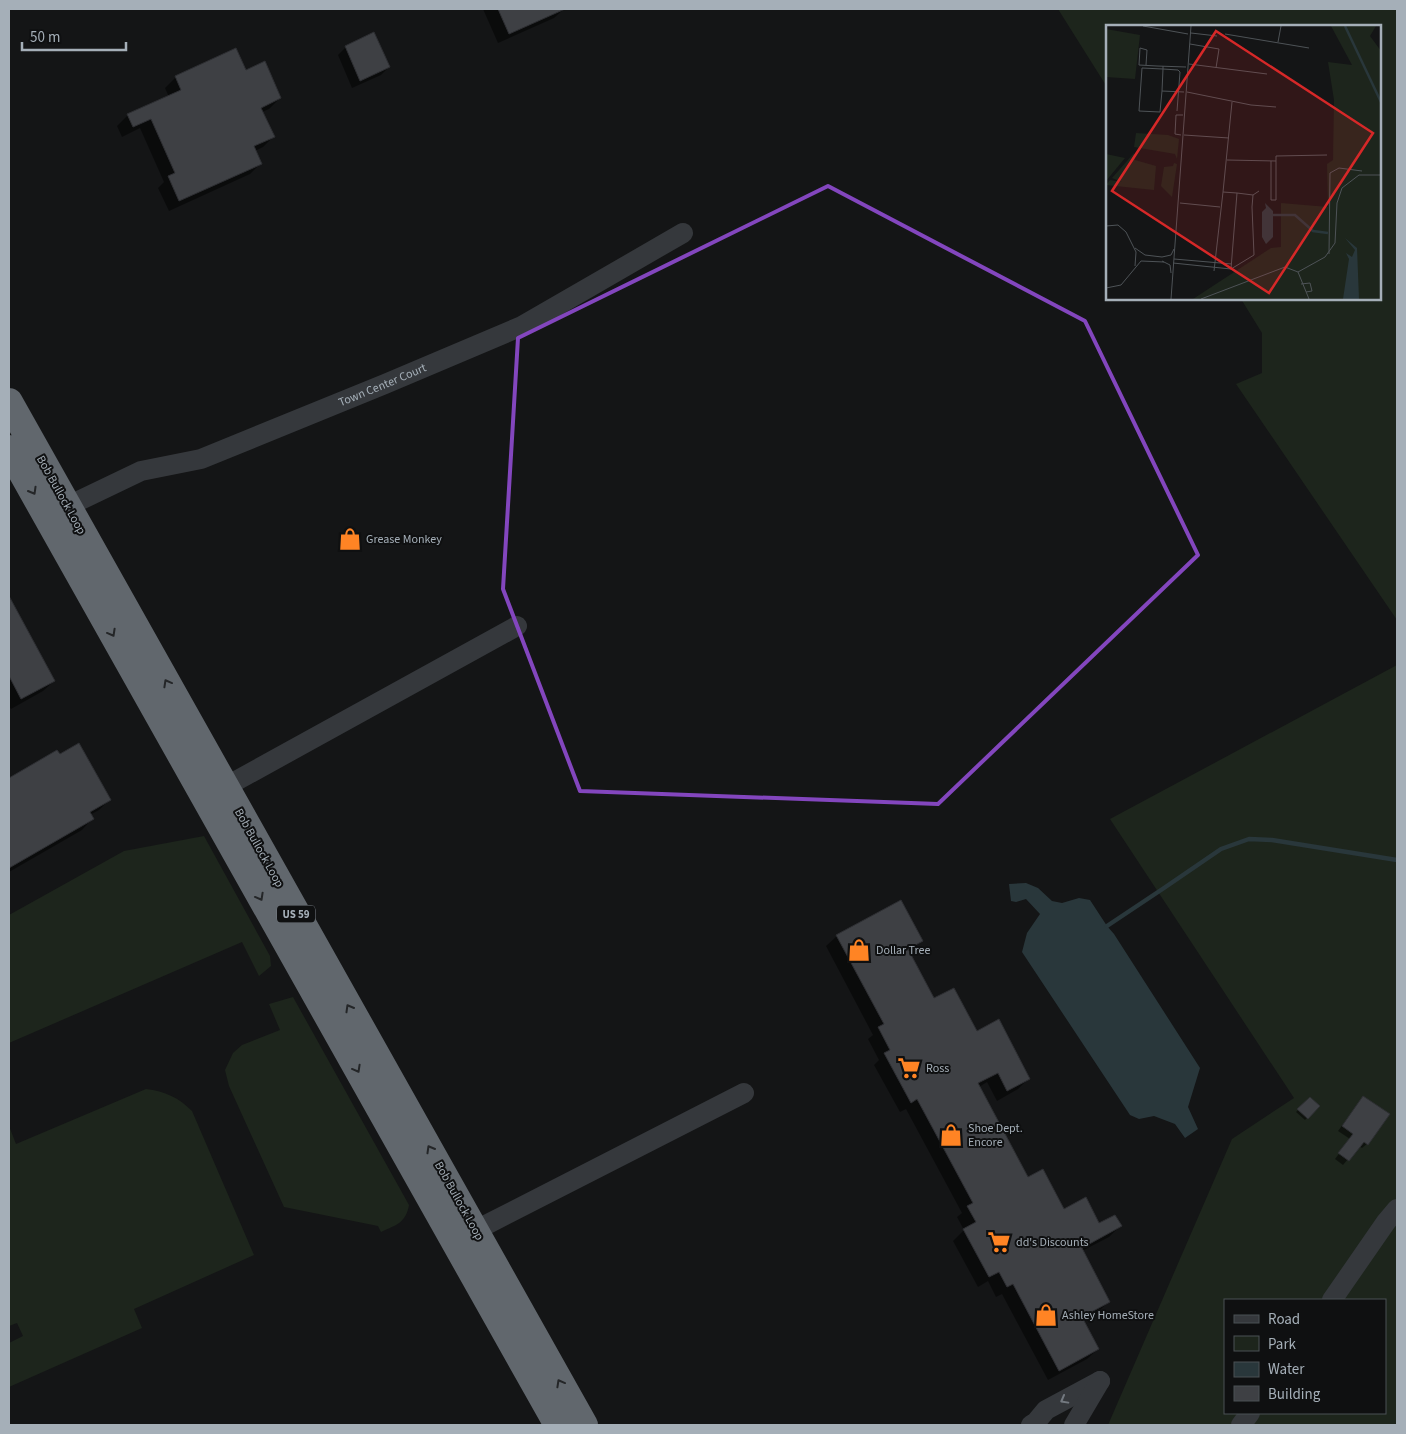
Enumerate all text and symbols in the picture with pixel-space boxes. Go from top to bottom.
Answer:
scale bar [22,20,126,52]
inset map [1106,25,1381,300]
text: 50 m [30,27,60,48]
street label: Town Center Court [336,359,429,411]
street label: Bob Bullock Loop [32,452,90,538]
one-way arrow [26,486,36,495]
shop icon: Grease Monkey [337,526,363,552]
place label: Grease Monkey [366,531,442,548]
one-way arrow [106,627,116,636]
one-way arrow [163,680,173,689]
street label: Bob Bullock Loop [230,805,288,891]
one-way arrow [254,891,264,900]
road number: US 59 [277,906,315,922]
shop icon: Dollar Tree [846,937,872,963]
place label: Dollar Tree [876,942,930,959]
one-way arrow [346,1004,356,1013]
supermarket icon: Ross [896,1055,922,1081]
place label: Ross [926,1060,949,1077]
one-way arrow [351,1063,361,1072]
place label: Shoe Dept. Encore [968,1120,1023,1151]
shop icon: Shoe Dept. Encore [938,1122,964,1148]
one-way arrow [426,1146,436,1155]
street label: Bob Bullock Loop [430,1158,488,1244]
supermarket icon: dd's Discounts [986,1229,1012,1255]
place label: dd's Discounts [1016,1234,1089,1251]
legend [1224,1299,1386,1414]
shop icon: Ashley HomeStore [1033,1302,1059,1328]
place label: Ashley HomeStore [1062,1307,1154,1324]
text: Road [1268,1309,1300,1330]
text: Park [1268,1334,1297,1355]
text: Water [1268,1359,1305,1380]
one-way arrow [557,1379,567,1388]
text: Building [1268,1384,1321,1405]
one-way arrow [1060,1394,1069,1404]

